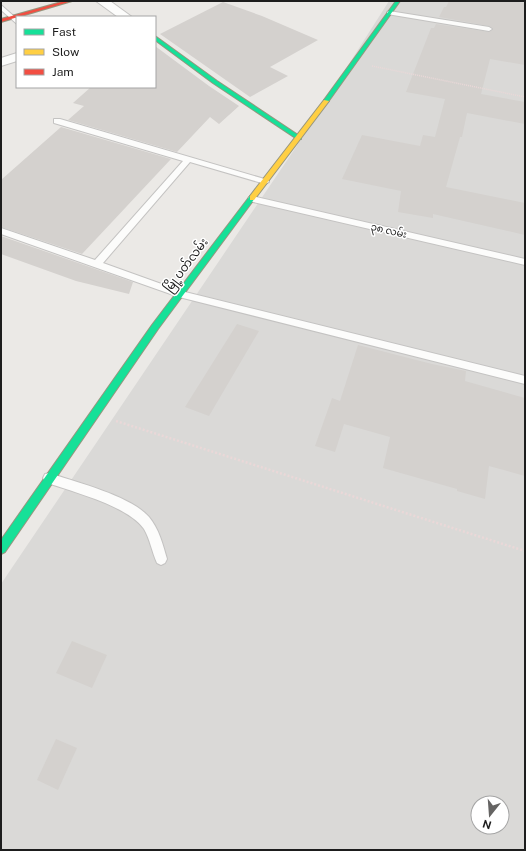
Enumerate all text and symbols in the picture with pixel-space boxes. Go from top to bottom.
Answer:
legend [16,16,156,88]
text: Fast [52,25,77,39]
text: Slow [52,45,80,59]
text: Jam [52,65,74,79]
street label: ၃၈ လမ်း [369,219,408,243]
street label: မြို့ပတ်လမ်း [160,234,213,297]
north arrow [470,795,510,835]
text: N [481,818,493,832]

